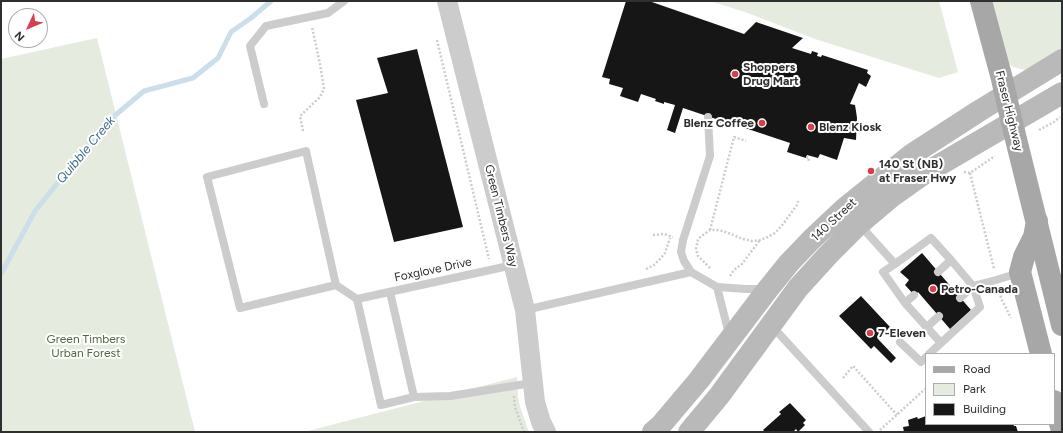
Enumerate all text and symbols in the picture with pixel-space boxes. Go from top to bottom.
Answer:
north arrow [8,8,48,48]
text: N [12,28,27,44]
place label: Shoppers Drug Mart [743,60,799,88]
marker: Shoppers Drug Mart [730,69,740,79]
street label: Fraser Highway [992,69,1026,153]
water label: Quibble Creek [53,113,119,187]
place label: Blenz Coffee [683,116,754,130]
marker: Blenz Coffee [757,118,767,128]
place label: Blenz Kiosk [819,120,881,134]
marker: Blenz Kiosk [806,122,816,132]
place label: 140 St (NB) at Fraser Hwy [879,157,956,185]
street label: Green Timbers Way [481,163,521,269]
marker: 140 St (NB) at Fraser Hwy [866,166,876,176]
street label: 140 Street [808,195,860,245]
street label: Foxglove Drive [393,255,473,285]
place label: Petro-Canada [941,282,1018,296]
marker: Petro-Canada [928,284,938,294]
place label: 7-Eleven [878,326,926,340]
marker: 7-Eleven [865,328,875,338]
park label: Green Timbers Urban Forest [47,332,125,360]
legend [925,353,1055,425]
text: Road [963,362,991,376]
text: Park [963,382,986,396]
text: Building [963,402,1006,416]

